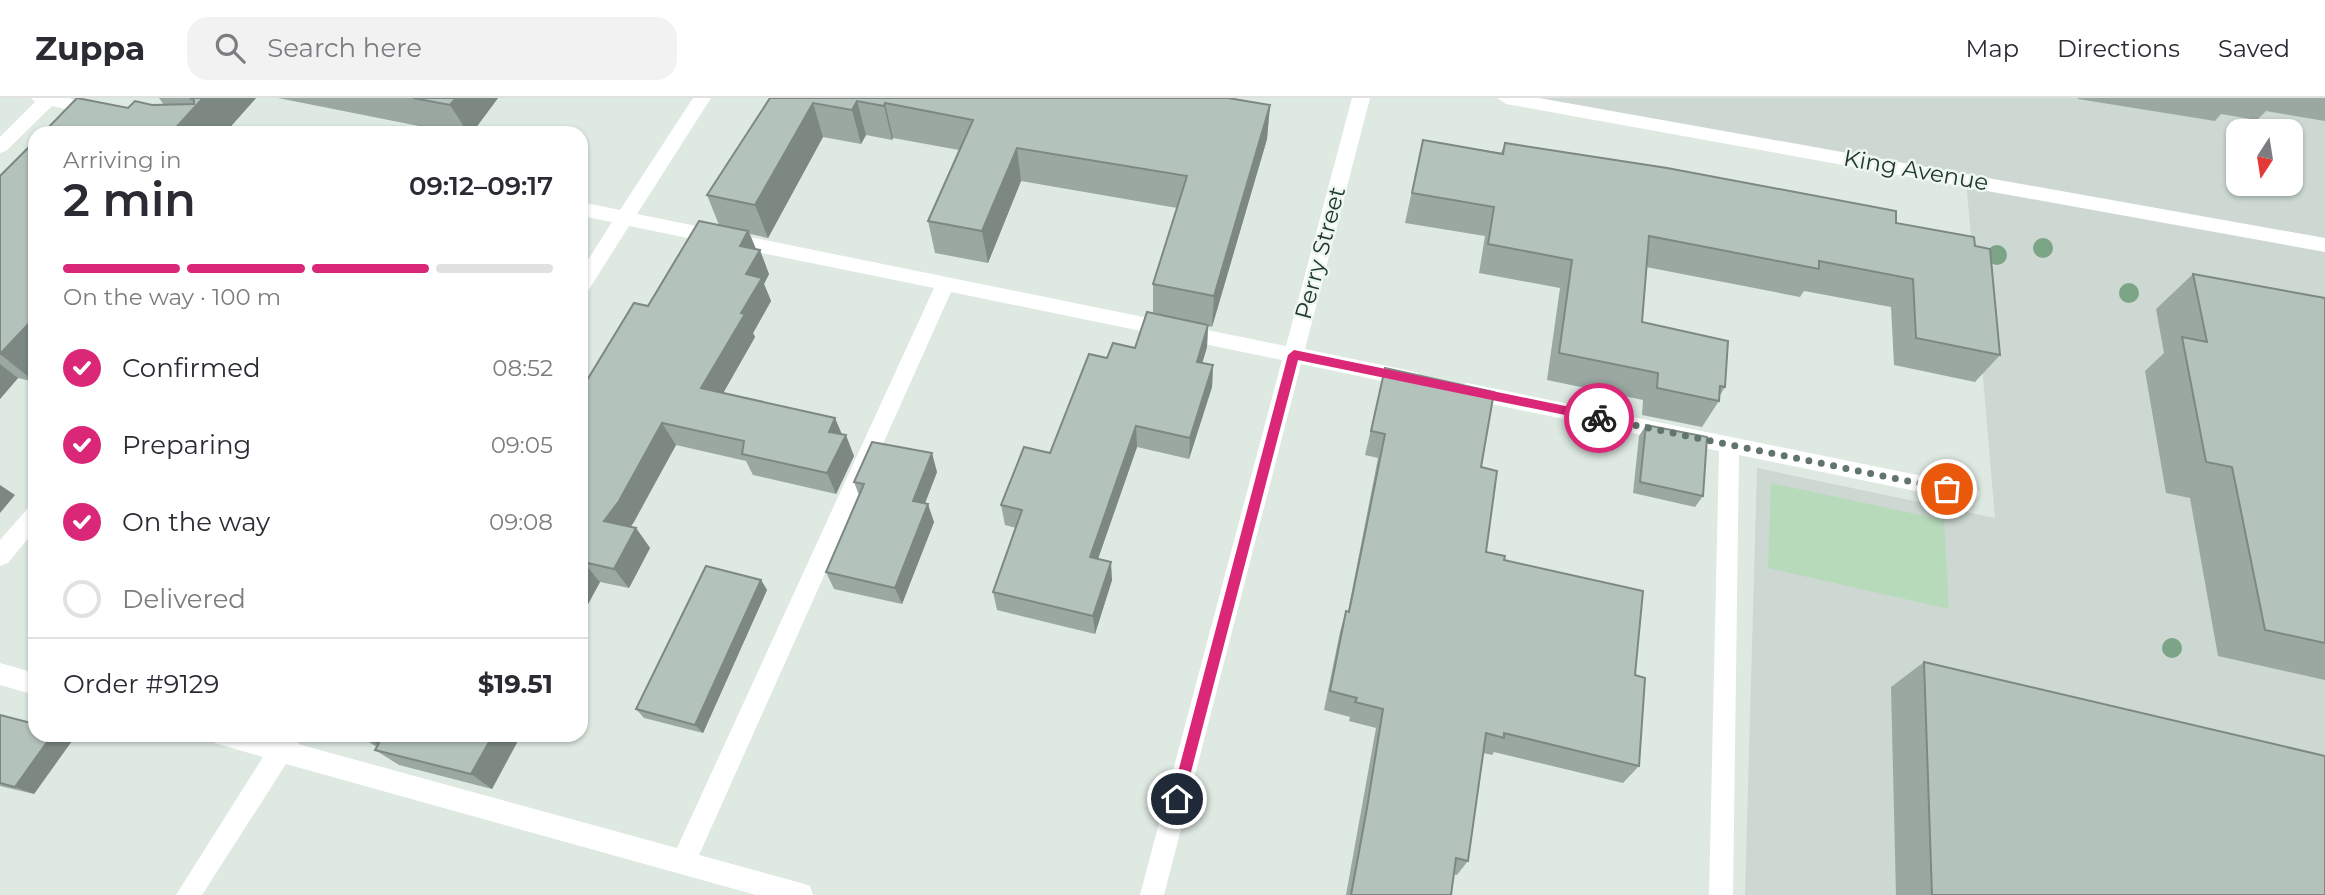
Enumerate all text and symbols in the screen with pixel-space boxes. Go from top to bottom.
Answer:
search box [187,17,677,80]
text: Zuppa [35,28,145,68]
icon: search [211,29,249,67]
text: Search here [267,32,422,64]
text: Map [1966,34,2019,63]
text: Directions [2057,34,2180,63]
text: Saved [2218,34,2290,63]
north arrow [2226,119,2303,196]
map controls [2226,119,2303,196]
street label: King Avenue [1841,143,1991,197]
text: Arriving in [63,146,182,174]
text: 09:12–09:17 [409,170,553,202]
text: 2 min [63,171,196,228]
street label: Perry Street [1289,184,1351,322]
text: On the way · 100 m [63,283,281,311]
icon: check [63,349,101,387]
text: Confirmed [122,352,261,384]
text: 08:52 [492,354,553,382]
courier [1564,383,1634,453]
icon: bike [1580,399,1618,437]
icon: check [63,426,101,464]
text: Preparing [122,429,251,461]
text: 09:05 [491,431,553,459]
pin [1917,459,1977,519]
icon: bag [1928,470,1966,508]
icon: check [63,503,101,541]
text: On the way [122,506,270,538]
text: 09:08 [489,508,553,536]
text: Delivered [122,583,246,615]
text: Order #9129 [63,668,219,700]
text: $19.51 [478,668,553,700]
pin [1147,769,1207,829]
icon: home [1158,780,1196,818]

